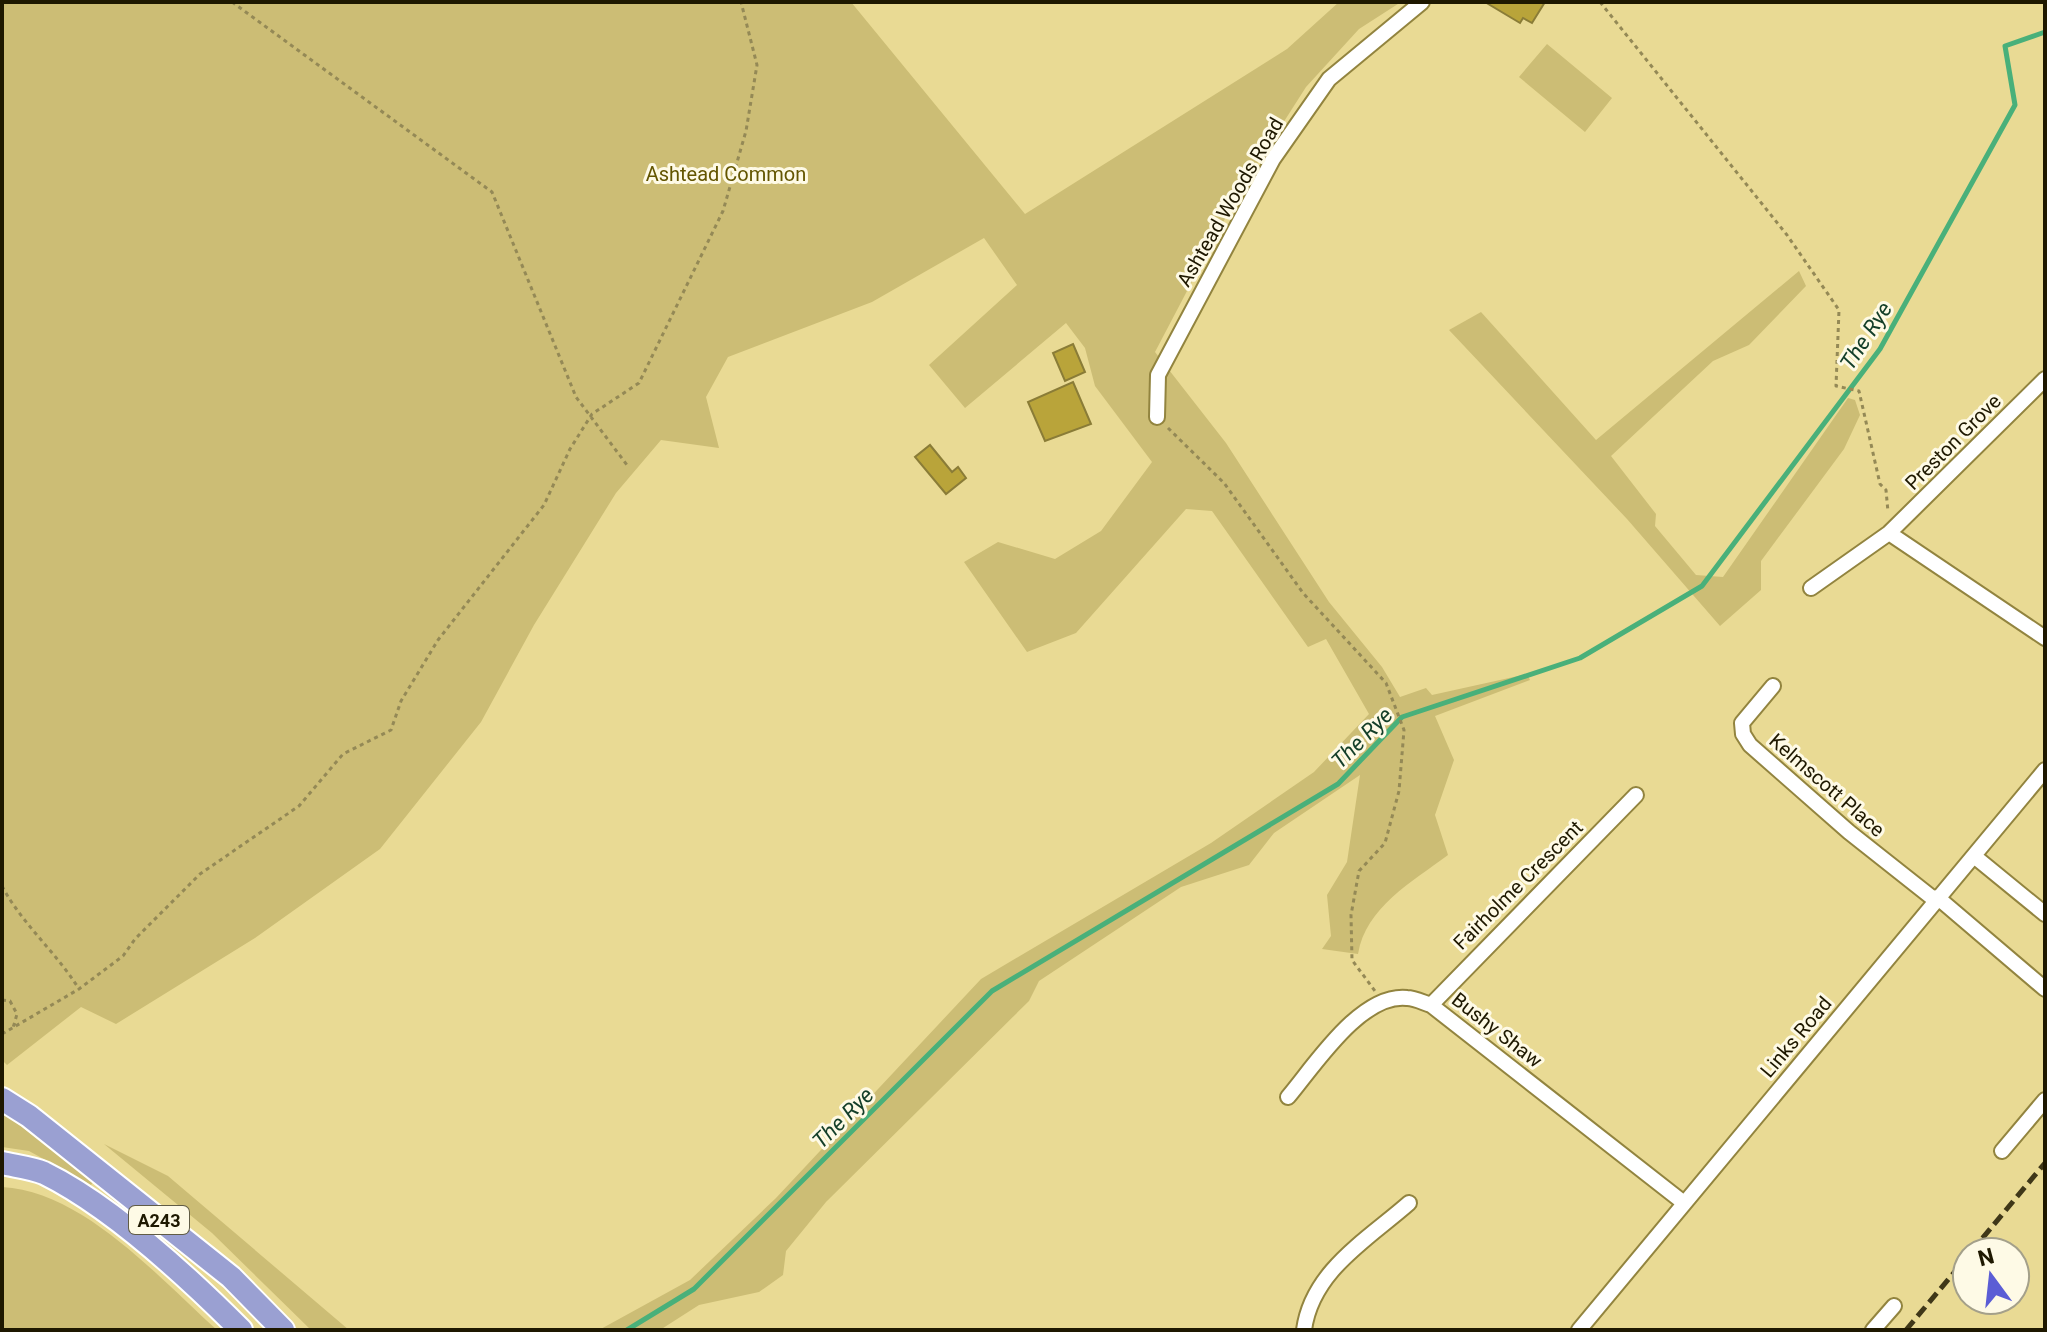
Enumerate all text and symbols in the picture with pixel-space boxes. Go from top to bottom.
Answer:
street label: Ashtead Woods Road [1172,113,1288,291]
park label: Ashtead Common [646,162,806,186]
water label: The Rye [1835,297,1897,375]
street label: Preston Grove [1900,389,2006,495]
water label: The Rye [1326,702,1398,774]
street label: Kelmscott Place [1764,728,1890,842]
street label: Fairholme Crescent [1448,815,1588,955]
street label: Bushy Shaw [1447,987,1547,1073]
street label: Links Road [1755,992,1837,1082]
water label: The Rye [807,1082,879,1154]
road number: A243 [129,1206,189,1234]
north arrow [1951,1236,2031,1316]
text: N [1975,1243,1997,1271]

